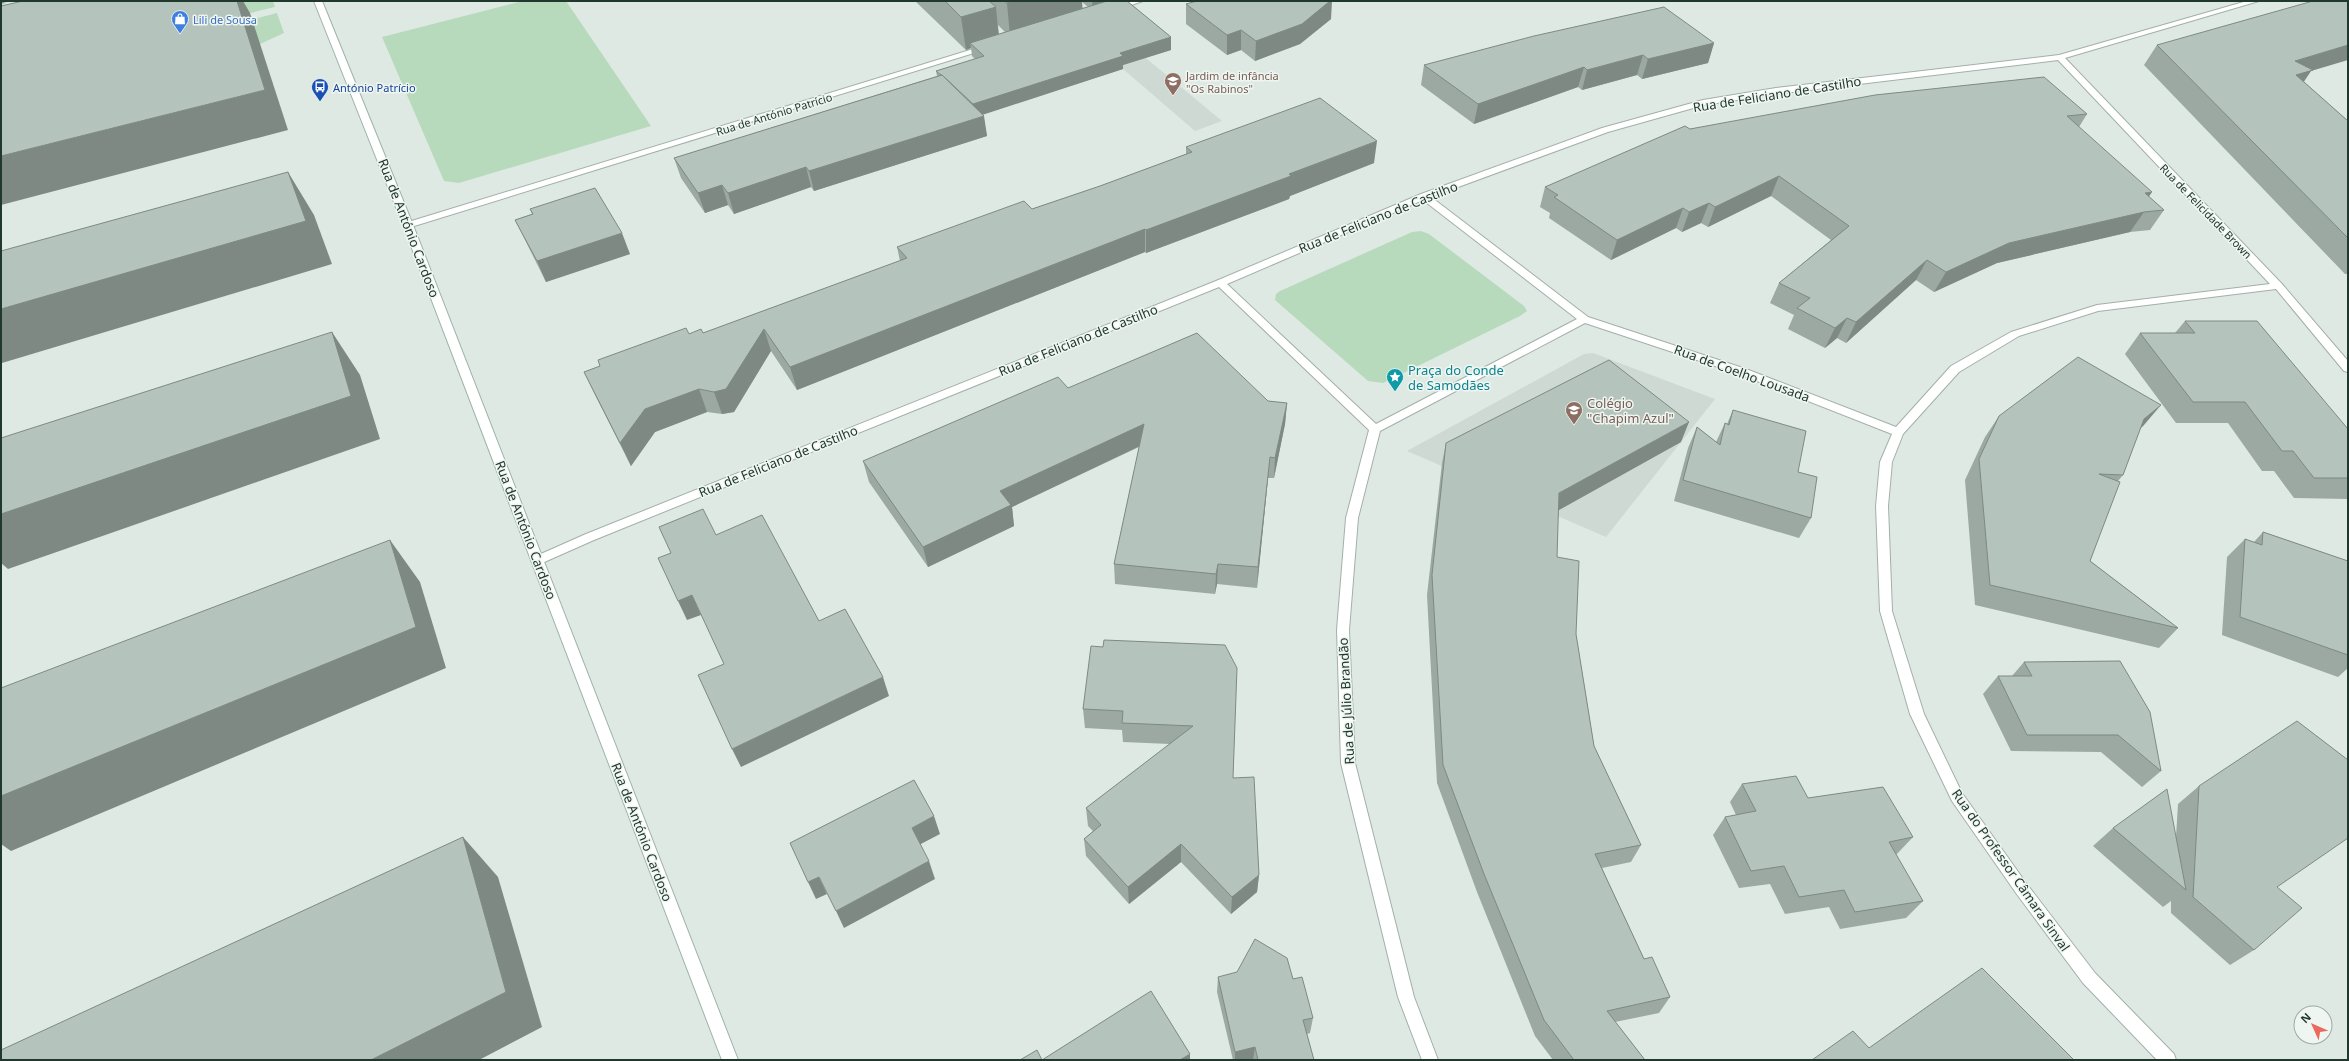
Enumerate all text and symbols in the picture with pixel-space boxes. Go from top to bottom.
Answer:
shop icon: Lili de Sousa [170,9,190,34]
place label: Lili de Sousa [193,12,257,27]
place label: Jardim de infância "Os Rabinos" [1185,68,1279,96]
school or university icon: Jardim de infância "Os Rabinos" [1163,71,1183,96]
street label: Rua de Feliciano de Castilho [1692,72,1863,116]
bus stop icon: António Patrício [310,77,330,102]
place label: António Patrício [333,80,416,95]
street label: Rua de António Patrício [714,89,834,139]
street label: Rua de António Cardoso [374,156,444,300]
street label: Rua de Felicidade Brown [2157,160,2255,262]
street label: Rua de Feliciano de Castilho [1296,177,1460,257]
street label: Rua de Feliciano de Castilho [996,300,1160,380]
street label: Rua de Coelho Lousada [1672,340,1812,406]
place label: Praça do Conde de Samodães [1408,361,1504,394]
place icon: Praça do Conde de Samodães [1385,367,1405,392]
place label: Colégio "Chapim Azul" [1587,394,1674,427]
school or university icon: Colégio "Chapim Azul" [1564,400,1584,425]
street label: Rua de Feliciano de Castilho [696,421,860,501]
street label: Rua de António Cardoso [491,458,561,602]
street label: Rua de Júlio Brandão [1334,637,1358,765]
street label: Rua de António Cardoso [607,760,677,904]
street label: Rua do Professor Câmara Sinval [1948,785,2074,955]
north arrow [2293,1005,2333,1045]
text: N [2297,1009,2314,1026]

